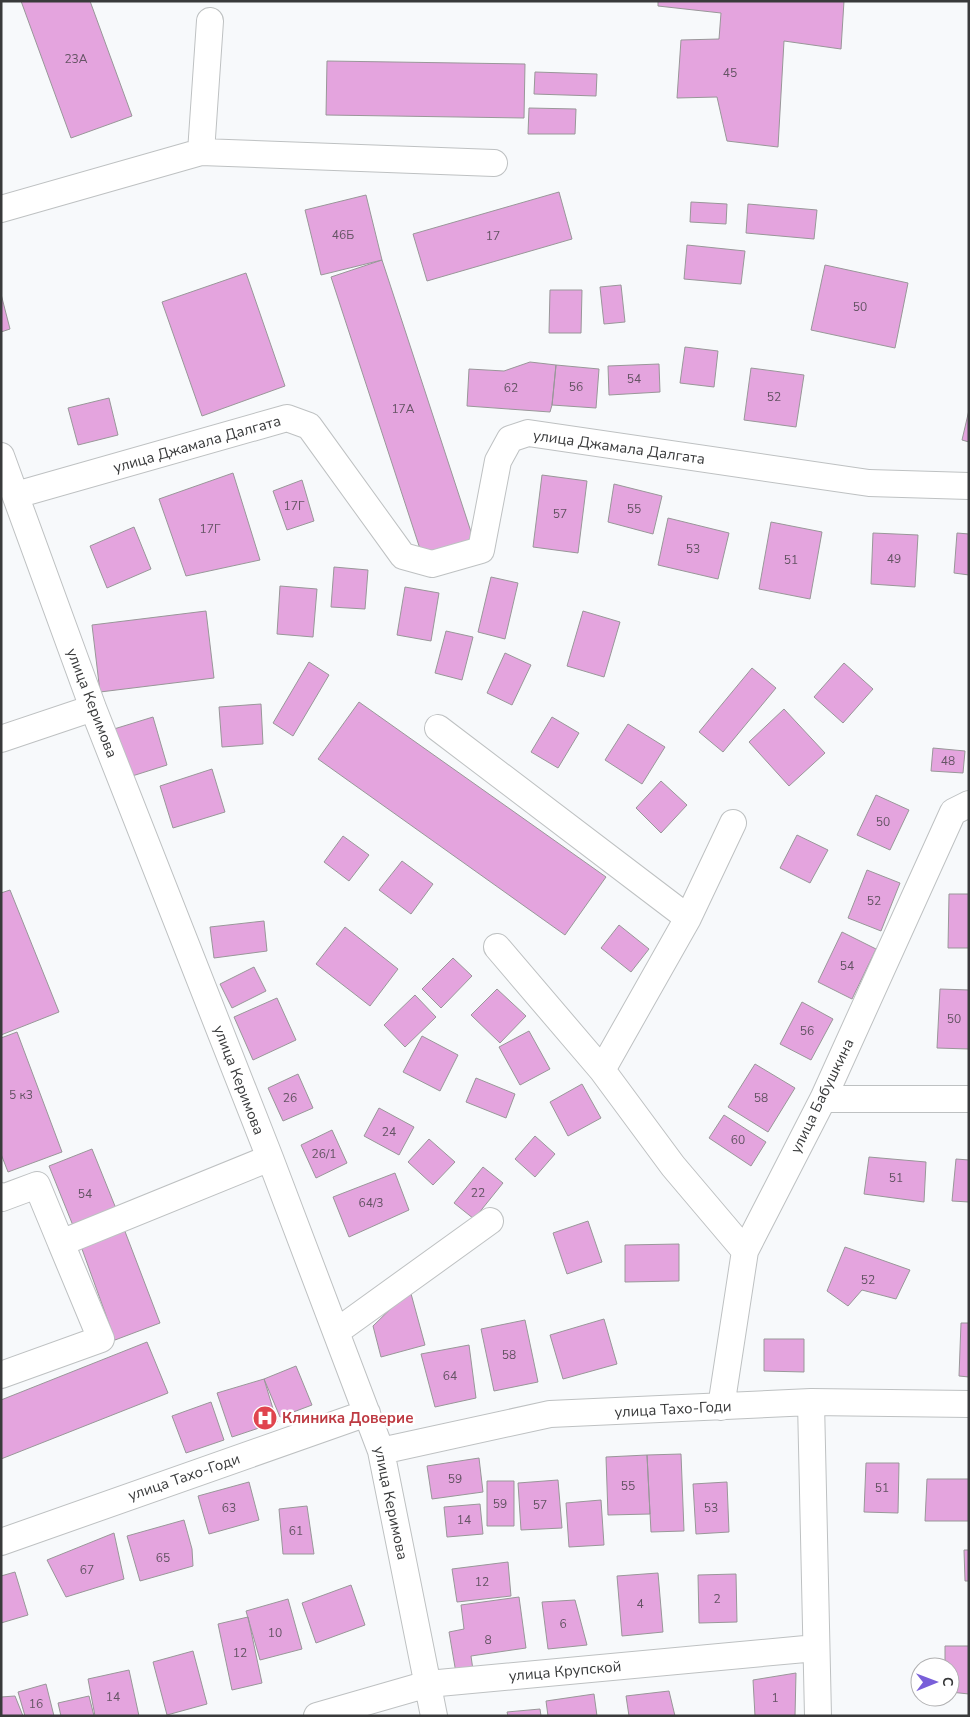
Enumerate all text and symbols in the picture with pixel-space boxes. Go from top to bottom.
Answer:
house number: 23А [64,51,88,67]
house number: 45 [723,65,737,81]
house number: 46Б [332,227,354,243]
house number: 17 [486,228,500,244]
house number: 50 [853,299,867,315]
house number: 54 [627,371,641,387]
house number: 56 [569,379,583,395]
house number: 62 [504,380,518,396]
house number: 52 [767,389,781,405]
house number: 17А [391,401,415,417]
street label: улица Джамала Далгата [111,410,283,478]
street label: улица Джамала Далгата [532,425,706,469]
house number: 17Г [284,498,305,514]
house number: 55 [627,501,641,517]
house number: 57 [553,506,567,522]
house number: 17Г [200,521,221,537]
house number: 53 [686,541,700,557]
house number: 49 [887,551,901,567]
house number: 51 [784,552,798,568]
street label: улица Керимова [62,645,122,761]
house number: 48 [941,753,955,769]
house number: 50 [876,814,890,830]
house number: 52 [867,893,881,909]
house number: 54 [840,958,854,974]
house number: 50 [947,1011,961,1027]
street label: улица Керимова [209,1022,269,1138]
house number: 56 [800,1023,814,1039]
street label: улица Бабушкина [786,1035,858,1157]
house number: 5 к3 [9,1087,33,1103]
house number: 26 [283,1090,297,1106]
house number: 58 [754,1090,768,1106]
house number: 24 [382,1124,396,1140]
house number: 60 [731,1132,745,1148]
house number: 26/1 [312,1146,337,1162]
house number: 51 [889,1170,903,1186]
house number: 22 [471,1185,485,1201]
house number: 54 [78,1186,92,1202]
house number: 64/3 [359,1195,384,1211]
house number: 52 [861,1272,875,1288]
house number: 58 [502,1347,516,1363]
house number: 64 [443,1368,457,1384]
street label: улица Тахо-Годи [614,1396,732,1422]
hospital icon: Клиника Доверие [252,1405,278,1431]
place label: Клиника Доверие [282,1408,413,1428]
street label: улица Керимова [369,1444,413,1562]
street label: улица Тахо-Годи [125,1448,243,1506]
house number: 59 [448,1471,462,1487]
house number: 55 [621,1478,635,1494]
house number: 51 [875,1480,889,1496]
house number: 59 [493,1496,507,1512]
house number: 57 [533,1497,547,1513]
house number: 63 [222,1500,236,1516]
house number: 53 [704,1500,718,1516]
house number: 14 [457,1512,471,1528]
house number: 61 [289,1523,303,1539]
house number: 65 [156,1550,170,1566]
house number: 67 [80,1562,94,1578]
house number: 12 [475,1574,489,1590]
house number: 2 [713,1591,721,1607]
house number: 4 [636,1596,644,1612]
house number: 6 [559,1616,567,1632]
house number: 10 [268,1625,282,1641]
house number: 8 [484,1632,492,1648]
house number: 12 [233,1645,247,1661]
street label: улица Крупской [508,1656,622,1686]
north arrow [910,1657,960,1707]
text: С [938,1677,957,1687]
house number: 14 [106,1689,120,1705]
house number: 1 [771,1690,779,1706]
house number: 16 [29,1696,43,1712]

